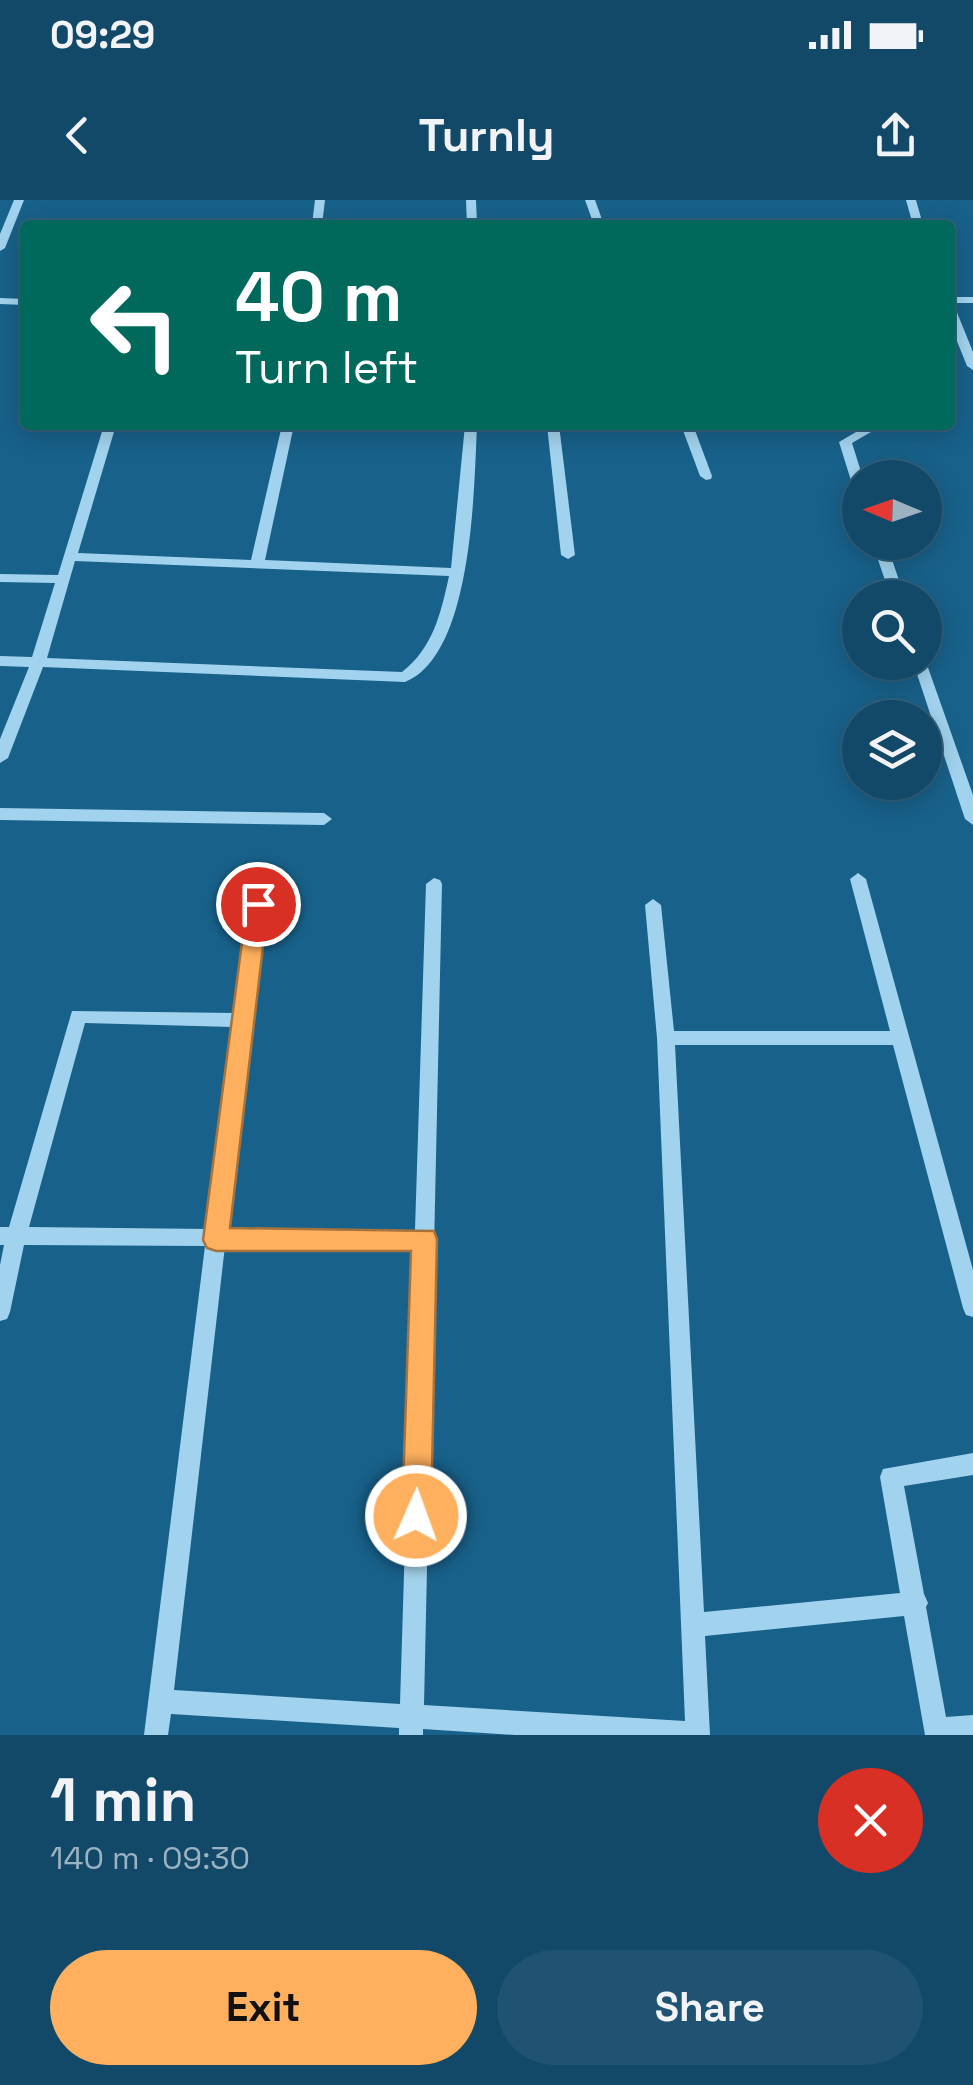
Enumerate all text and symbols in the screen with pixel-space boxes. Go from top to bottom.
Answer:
text: 09:29 [50,11,155,59]
text: Turnly [418,107,555,164]
icon: back [50,108,105,163]
icon: share [868,108,923,163]
text: 40 m [235,252,402,341]
icon: left [70,260,200,390]
text: Turn left [235,339,418,396]
north arrow [842,460,942,560]
map controls [842,460,942,800]
button: search [842,580,942,680]
button: layers [842,700,942,800]
pin [216,862,301,947]
icon: arrive [231,877,286,932]
position arrow [364,1464,468,1568]
text: 1 min [50,1762,197,1839]
button: close [818,1768,923,1873]
text: 140 m · 09:30 [50,1838,250,1878]
button: Exit [50,1950,477,2065]
button: Share [497,1950,923,2065]

